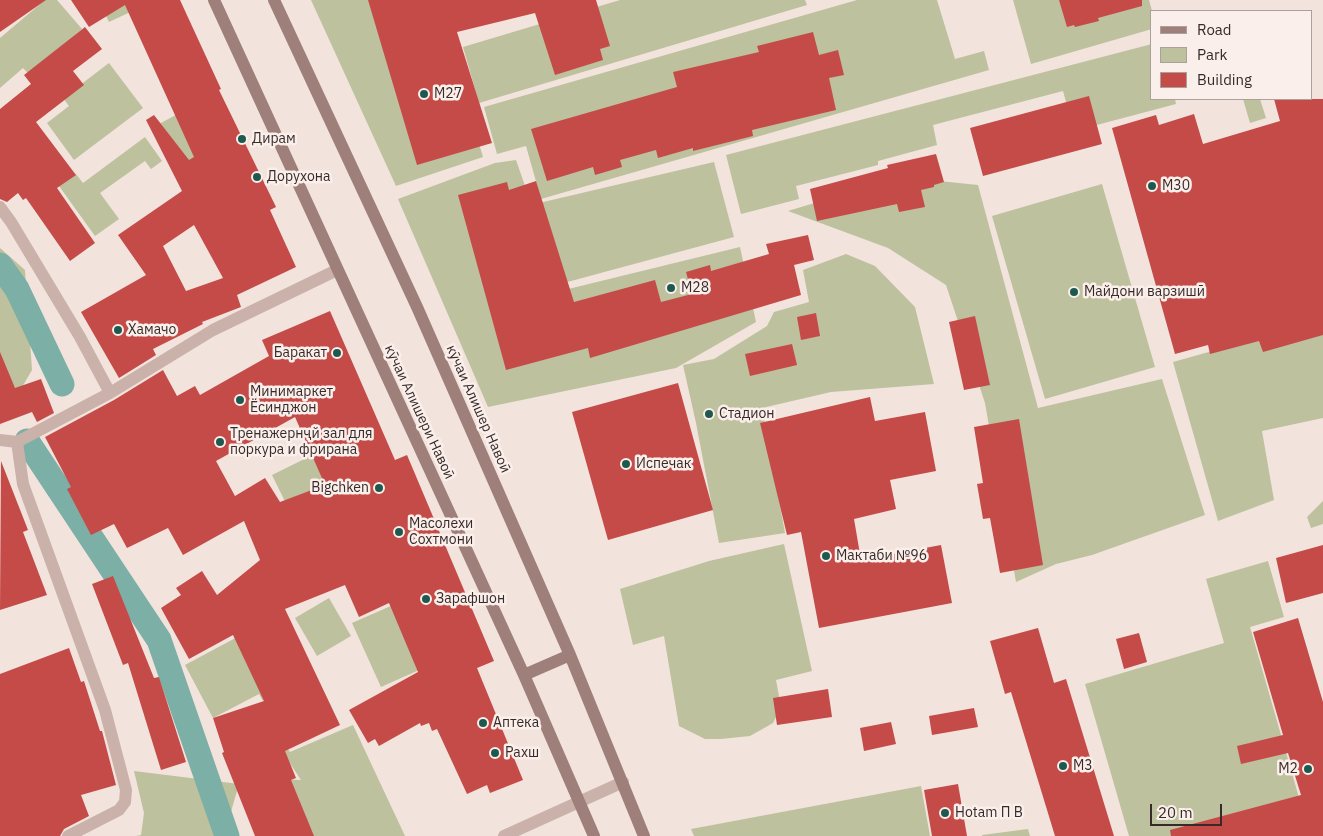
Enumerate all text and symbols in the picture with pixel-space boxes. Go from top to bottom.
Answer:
legend [1150,10,1313,100]
text: Road [1197,20,1232,39]
text: Park [1197,45,1227,64]
text: Building [1197,70,1252,89]
place label: М27 [434,86,462,102]
marker: М27 [418,88,430,100]
place label: Дирам [252,131,296,147]
marker: Дирам [236,133,248,145]
place label: Дорухона [267,169,330,185]
marker: Дорухона [251,171,263,183]
place label: М30 [1162,178,1190,194]
marker: М30 [1146,180,1158,192]
place label: М28 [681,280,709,296]
marker: М28 [665,282,677,294]
place label: Майдони варзишӣ [1084,284,1205,300]
marker: Майдони варзишӣ [1068,286,1080,298]
place label: Хамачо [128,322,176,338]
marker: Хамачо [112,324,124,336]
street label: кӯчаи Алишери Навоӣ [380,342,458,482]
street label: кӯчаи Алишер Навоӣ [442,343,514,475]
place label: Баракат [274,345,327,361]
marker: Баракат [331,347,343,359]
place label: Минимаркет Ёсинджон [250,384,333,417]
marker: Минимаркет Ёсинджон [234,394,246,406]
place label: Стадион [719,406,775,422]
marker: Стадион [703,408,715,420]
place label: Тренажернҷй зал для поркура и фрирана [230,426,373,458]
marker: Тренажернҷй зал для поркура и фрирана [214,436,226,448]
place label: Испечак [636,456,691,472]
marker: Испечак [620,458,632,470]
place label: Bigchken [311,480,369,496]
marker: Bigchken [373,482,385,494]
place label: Масолехи Сохтмони [409,516,473,548]
marker: Масолехи Сохтмони [393,526,405,538]
place label: Мактаби №96 [836,548,927,564]
marker: Мактаби №96 [820,550,832,562]
place label: Зарафшон [436,591,505,607]
marker: Зарафшон [420,593,432,605]
place label: Аптека [493,715,539,731]
marker: Аптека [477,717,489,729]
place label: Рахш [505,745,539,761]
marker: Рахш [489,747,501,759]
place label: М3 [1073,758,1093,774]
marker: М3 [1057,760,1069,772]
place label: М2 [1278,761,1298,777]
marker: М2 [1302,763,1314,775]
scale bar [1153,794,1226,826]
text: 20 m [1158,803,1193,822]
place label: Hotam П В [955,805,1023,821]
marker: Hotam П В [939,807,951,819]

